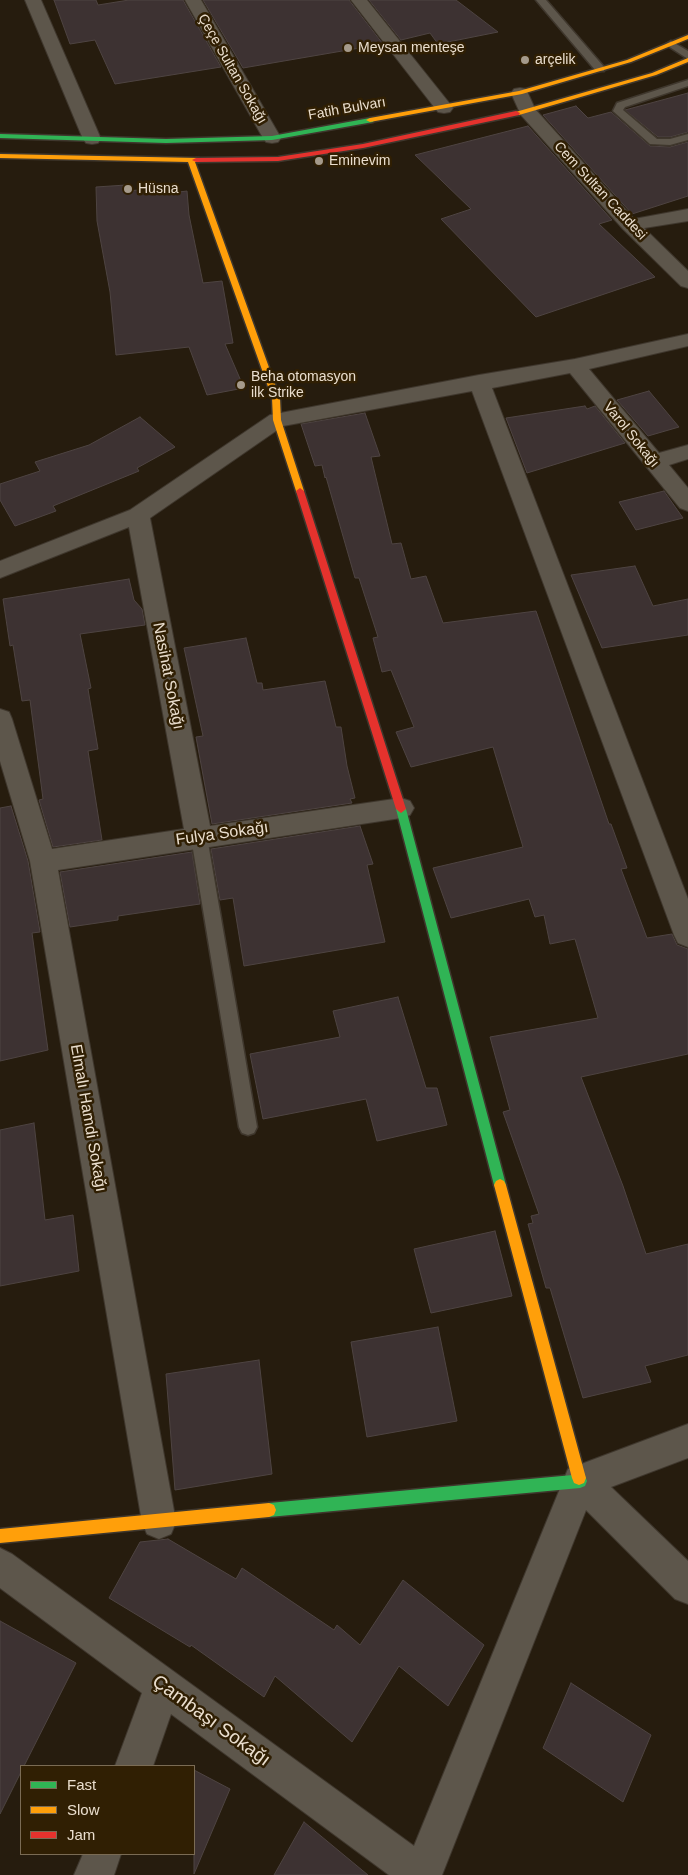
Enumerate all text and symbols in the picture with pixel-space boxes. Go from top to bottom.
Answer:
street label: Çeçe Sultan Sokağı [194,11,270,127]
place label: Meysan menteşe [358,40,465,56]
marker: Meysan menteşe [342,42,354,54]
place label: arçelik [535,52,575,68]
marker: arçelik [519,54,531,66]
street label: Fatih Bulvarı [307,94,387,124]
street label: Cem Sultan Caddesi [550,138,650,244]
place label: Eminevim [329,153,390,169]
marker: Eminevim [313,155,325,167]
place label: Hüsna [138,181,178,197]
marker: Hüsna [122,183,134,195]
place label: Beha otomasyon ilk Strike [251,369,356,402]
marker: Beha otomasyon ilk Strike [235,379,247,391]
street label: Varol Sokağı [600,399,662,471]
street label: Nasihat Sokağı [148,621,188,731]
street label: Fulya Sokağı [174,818,270,850]
street label: Elmalı Hamdi Sokağı [66,1043,110,1193]
street label: Çambaşı Sokağı [147,1670,275,1772]
legend [20,1765,195,1855]
text: Fast [67,1776,96,1793]
text: Slow [67,1801,100,1818]
text: Jam [67,1826,95,1843]

